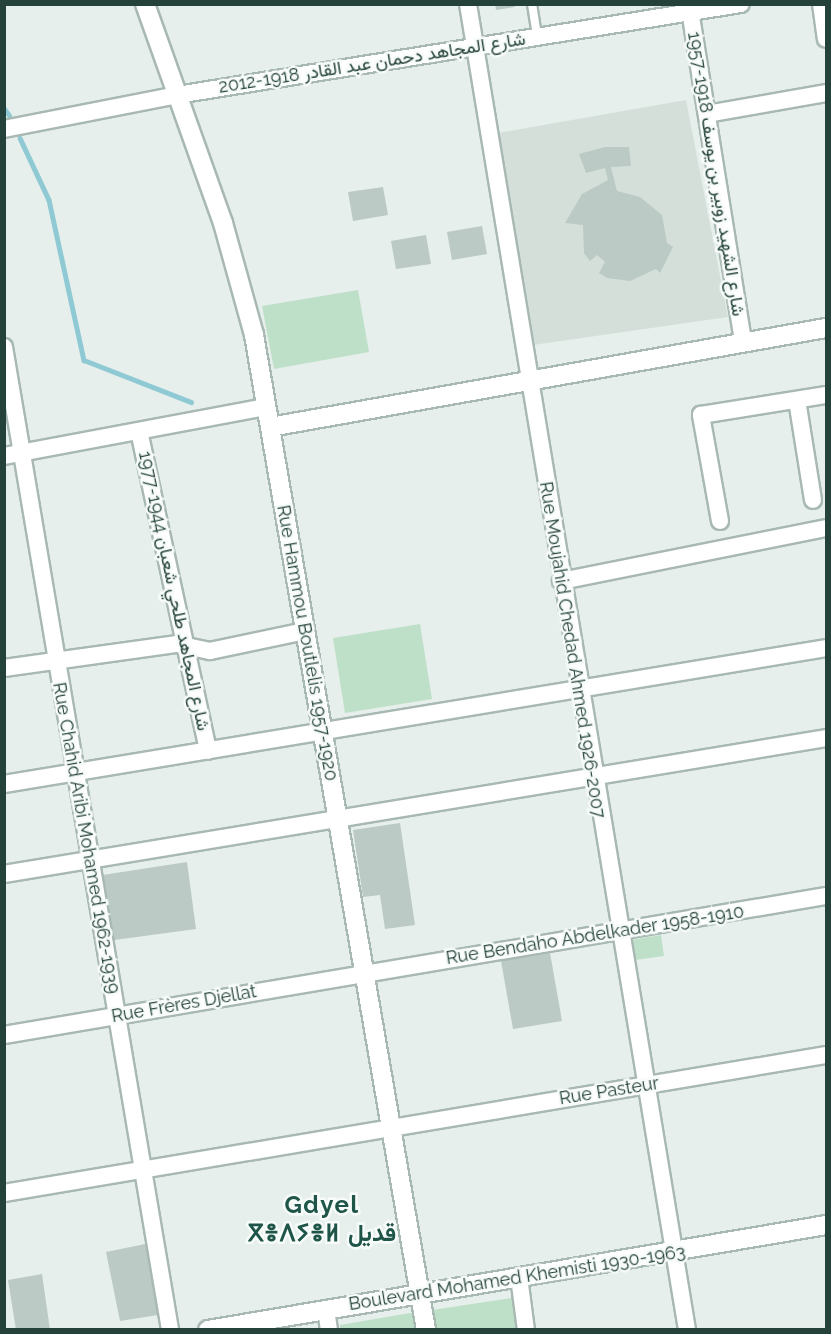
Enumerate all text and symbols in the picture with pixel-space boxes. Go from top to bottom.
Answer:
street label: شارع المجاهد دحمان عبد القادر 1918-2012 [217,28,527,98]
street label: شارع الشهيد زوبير بن يوسف 1918-1957 [683,30,749,318]
street label: شارع المجاهد طلحي شعبان 1944-1977 [134,449,214,733]
street label: Rue Moujahid Chedad Ahmed 1926-2007 [535,480,609,820]
street label: Rue Hammou Boutlelis 1957-1920 [272,503,342,783]
street label: Rue Chahid Aribi Mohamed 1962-1939 [48,680,124,996]
street label: Rue Bendaho Abdelkader 1958-1910 [444,901,746,969]
street label: Rue Frères Djellat [110,981,258,1027]
street label: Rue Pasteur [558,1072,660,1110]
district label: Gdyel ⴳⴻⴷⵢⴻⵍ قديل [253,1191,391,1247]
street label: Boulevard Mohamed Khemisti 1930-1963 [347,1241,687,1315]

